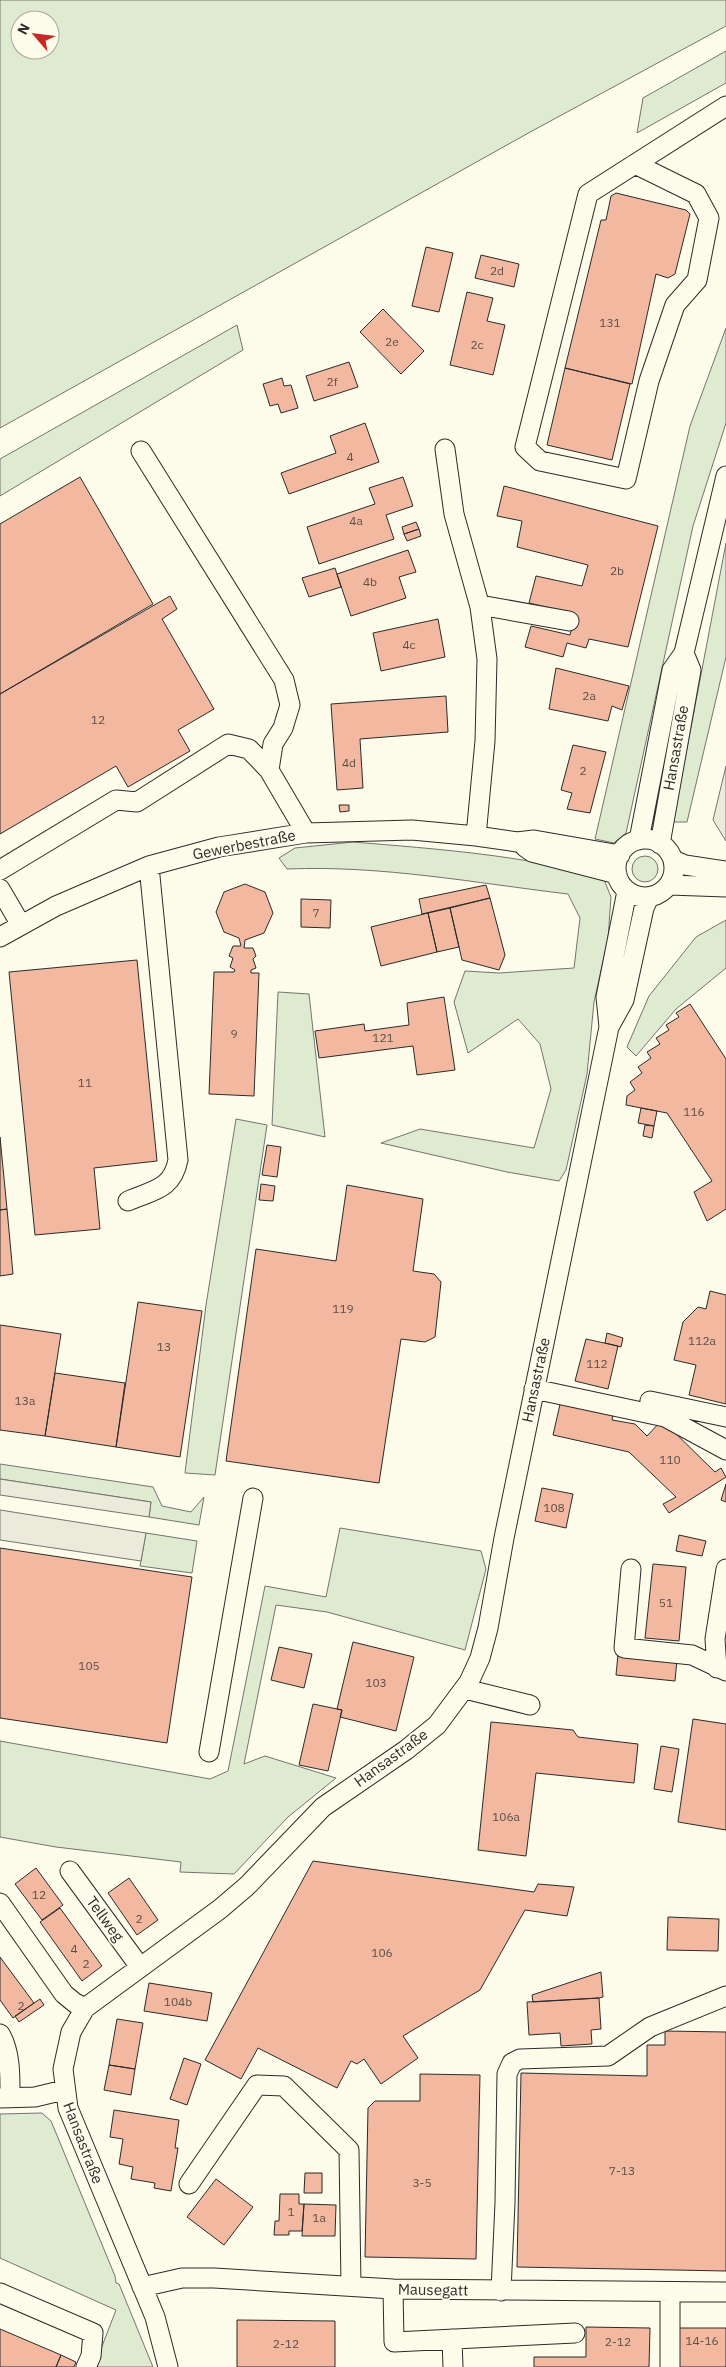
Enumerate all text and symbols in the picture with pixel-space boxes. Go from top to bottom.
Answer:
north arrow [10,10,60,60]
text: N [13,20,34,38]
house number: 2d [490,263,504,278]
house number: 131 [599,315,621,330]
house number: 2e [385,334,399,349]
house number: 2c [470,337,484,352]
house number: 2f [326,374,338,389]
house number: 4 [346,449,354,464]
house number: 4a [349,513,363,528]
house number: 2b [610,563,624,578]
house number: 4b [363,574,377,589]
house number: 4c [402,637,416,652]
house number: 2a [582,688,596,703]
street label: Hansastraße [659,704,692,792]
house number: 12 [91,712,105,727]
house number: 4d [342,755,356,770]
house number: 2 [579,763,587,778]
street label: Gewerbestraße [191,825,297,864]
house number: 7 [312,905,320,920]
house number: 9 [230,1026,238,1041]
house number: 121 [372,1030,394,1045]
house number: 11 [78,1075,92,1090]
house number: 116 [683,1104,705,1119]
house number: 119 [332,1301,354,1316]
house number: 112a [688,1333,717,1348]
street label: Hansastraße [517,1336,554,1424]
house number: 13 [157,1339,171,1354]
house number: 112 [586,1356,608,1371]
house number: 13a [15,1393,36,1408]
house number: 110 [659,1452,681,1467]
house number: 108 [543,1500,565,1515]
house number: 51 [659,1595,673,1610]
house number: 105 [78,1658,100,1673]
house number: 103 [365,1675,387,1690]
street label: Hansastraße [350,1725,431,1791]
house number: 106a [492,1809,521,1824]
house number: 12 [32,1887,46,1902]
street label: Tellweg [83,1892,128,1945]
house number: 2 [135,1911,143,1926]
house number: 4 [70,1941,78,1956]
house number: 106 [371,1945,393,1960]
house number: 2 [82,1956,90,1971]
house number: 104b [164,1994,192,2009]
house number: 2 [17,1998,25,2013]
street label: Hansastraße [59,2099,108,2186]
house number: 7-13 [609,2163,635,2178]
house number: 3-5 [412,2175,432,2190]
house number: 1 [287,2204,295,2219]
house number: 1a [312,2210,326,2225]
street label: Mausegatt [398,2279,468,2300]
house number: 14-16 [685,2333,719,2348]
house number: 2-12 [605,2334,631,2349]
house number: 2-12 [273,2336,299,2351]

